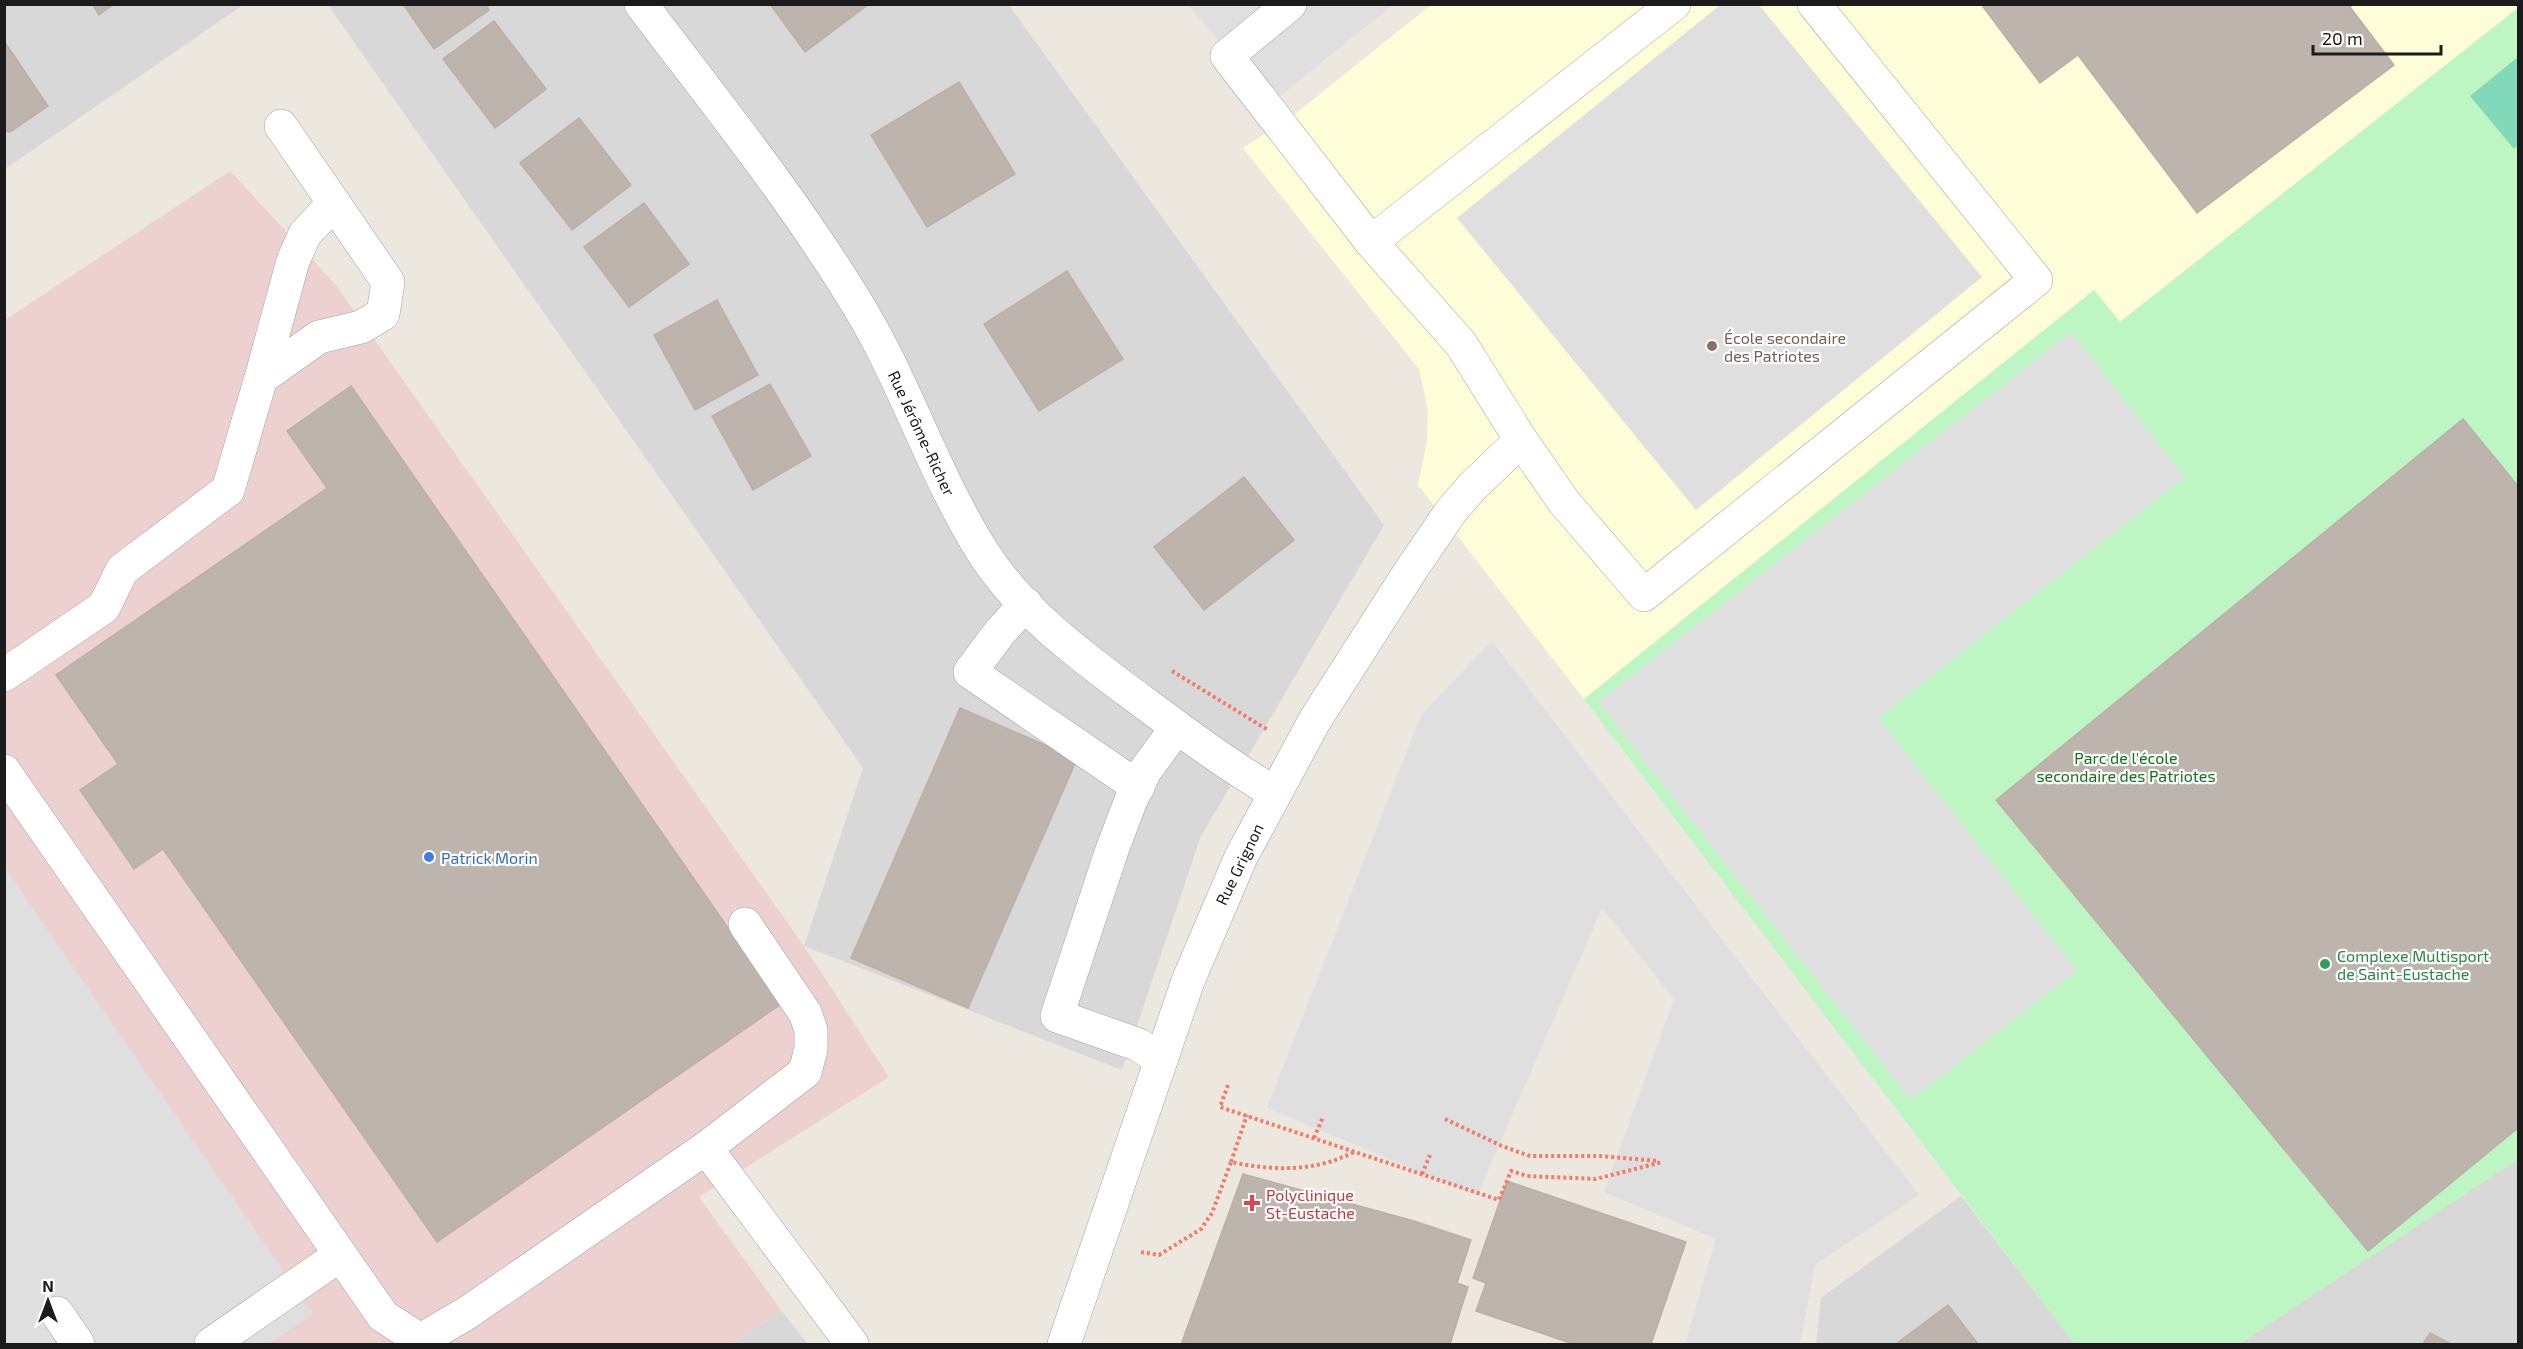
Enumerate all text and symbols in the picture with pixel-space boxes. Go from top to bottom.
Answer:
scale bar [2313,18,2440,56]
text: 20 m [2322,27,2363,49]
place label: École secondaire des Patriotes [1724,328,1846,365]
marker: École secondaire des Patriotes [1705,339,1719,353]
street label: Rue Jérôme-Richer [885,367,960,499]
park label: Parc de l'école secondaire des Patriotes [2036,748,2216,785]
street label: Rue Grignon [1211,820,1267,908]
place label: Patrick Morin [441,848,538,867]
marker: Patrick Morin [422,850,436,864]
place label: Complexe Multisport de Saint-Eustache [2337,946,2489,983]
marker: Complexe Multisport de Saint-Eustache [2318,957,2332,971]
place label: Polyclinique St-Eustache [1266,1185,1355,1222]
marker: Polyclinique St-Eustache [1243,1194,1261,1212]
north arrow [18,1271,78,1331]
text: N [42,1276,54,1295]

